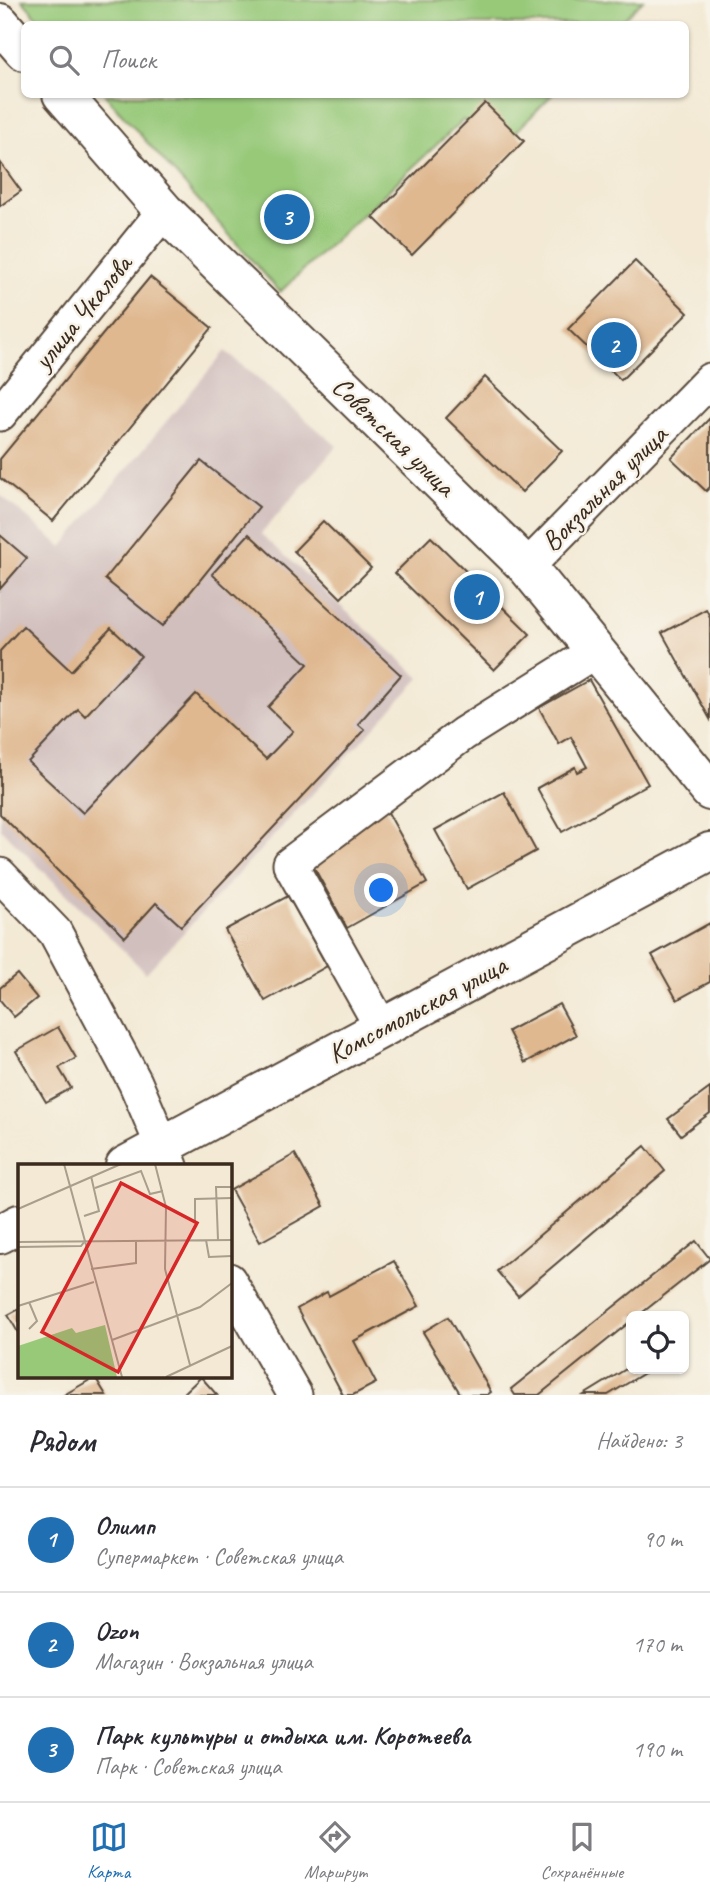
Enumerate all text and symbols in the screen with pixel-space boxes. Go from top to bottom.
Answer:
search box [21,21,689,98]
icon: search [45,41,83,79]
text: Поиск [101,43,156,76]
pin: 3 [264,191,310,243]
street label: улица Чкалова [24,246,140,378]
pin: 2 [591,319,637,371]
street label: Советская улица [325,369,464,505]
street label: Вокзальная улица [534,416,676,558]
pin: 1 [454,571,500,623]
your location [364,873,398,907]
street label: Комсомольская улица [322,946,514,1071]
inset map [18,1164,231,1378]
map controls [626,1311,689,1374]
button: locate [626,1311,689,1374]
text: Рядом [28,1422,95,1460]
text: Найдено: 3 [596,1426,682,1455]
text: Олимп [95,1509,155,1542]
text: 1 [46,1525,56,1554]
text: 90 m [643,1525,682,1554]
text: Супермаркет · Советская улица [95,1542,343,1571]
text: Ozon [95,1614,138,1647]
text: 2 [46,1630,56,1659]
text: 170 m [633,1630,682,1659]
text: Магазин · Вокзальная улица [95,1647,312,1676]
text: Парк культуры и отдыха им. Коротеева [95,1719,470,1752]
text: 3 [46,1735,56,1764]
text: 190 m [633,1735,682,1764]
text: Парк · Советская улица [95,1752,281,1781]
tab: Карта [87,1818,130,1884]
tab: Маршрут [304,1818,367,1884]
tab: Сохранённые [541,1818,623,1884]

